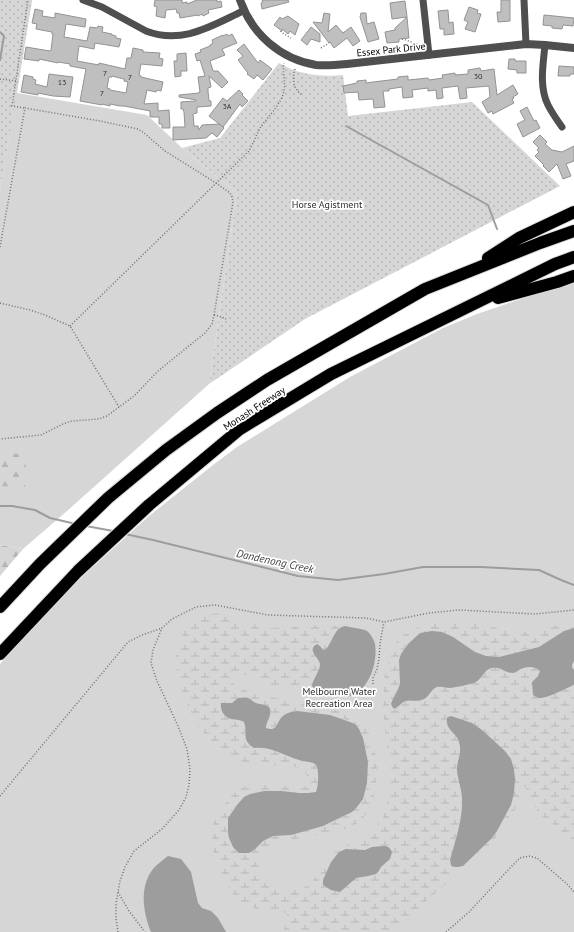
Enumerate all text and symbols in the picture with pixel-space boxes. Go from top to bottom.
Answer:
street label: Essex Park Drive [356,39,426,60]
house number: 7 [103,68,107,78]
house number: 30 [474,71,483,81]
house number: 7 [128,72,132,82]
house number: 13 [58,77,66,87]
house number: 7 [100,88,104,98]
house number: 3A [222,101,232,111]
park label: Horse Agistment [292,198,363,211]
street label: Monash Freeway [221,383,288,433]
water label: Dandenong Creek [235,546,316,576]
park label: Melbourne Water Recreation Area [302,685,376,710]

